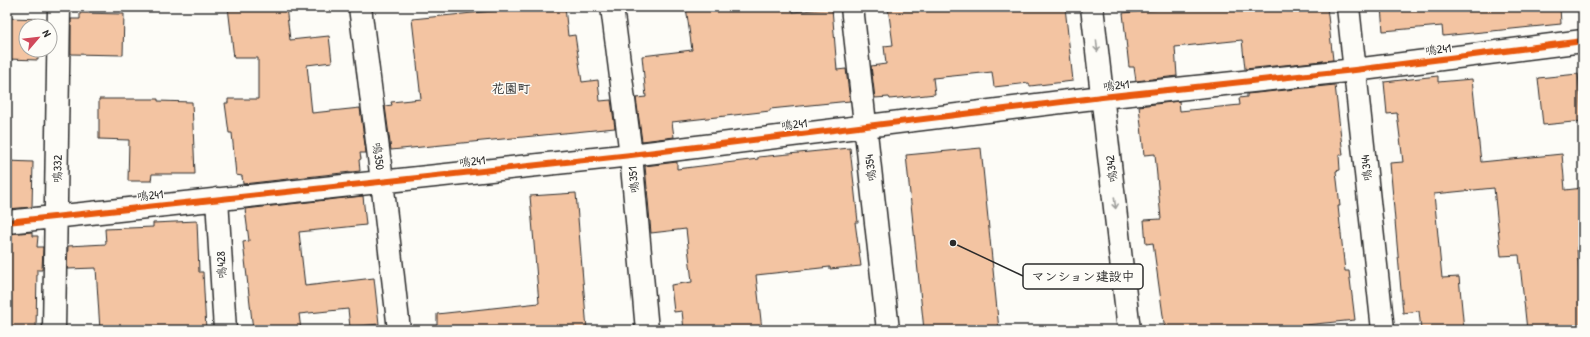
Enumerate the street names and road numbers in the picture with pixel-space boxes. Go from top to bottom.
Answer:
street label: 鳴241 [1424,39,1452,59]
street label: 鳴241 [1102,75,1130,95]
street label: 鳴241 [780,114,808,134]
street label: 鳴350 [369,141,389,171]
street label: 鳴241 [458,151,486,171]
street label: 鳴354 [860,153,880,182]
street label: 鳴332 [48,154,66,183]
street label: 鳴342 [1101,154,1121,184]
street label: 鳴344 [1356,154,1376,182]
street label: 鳴351 [623,166,643,194]
street label: 鳴241 [136,185,164,205]
street label: 鳴428 [212,251,230,279]

